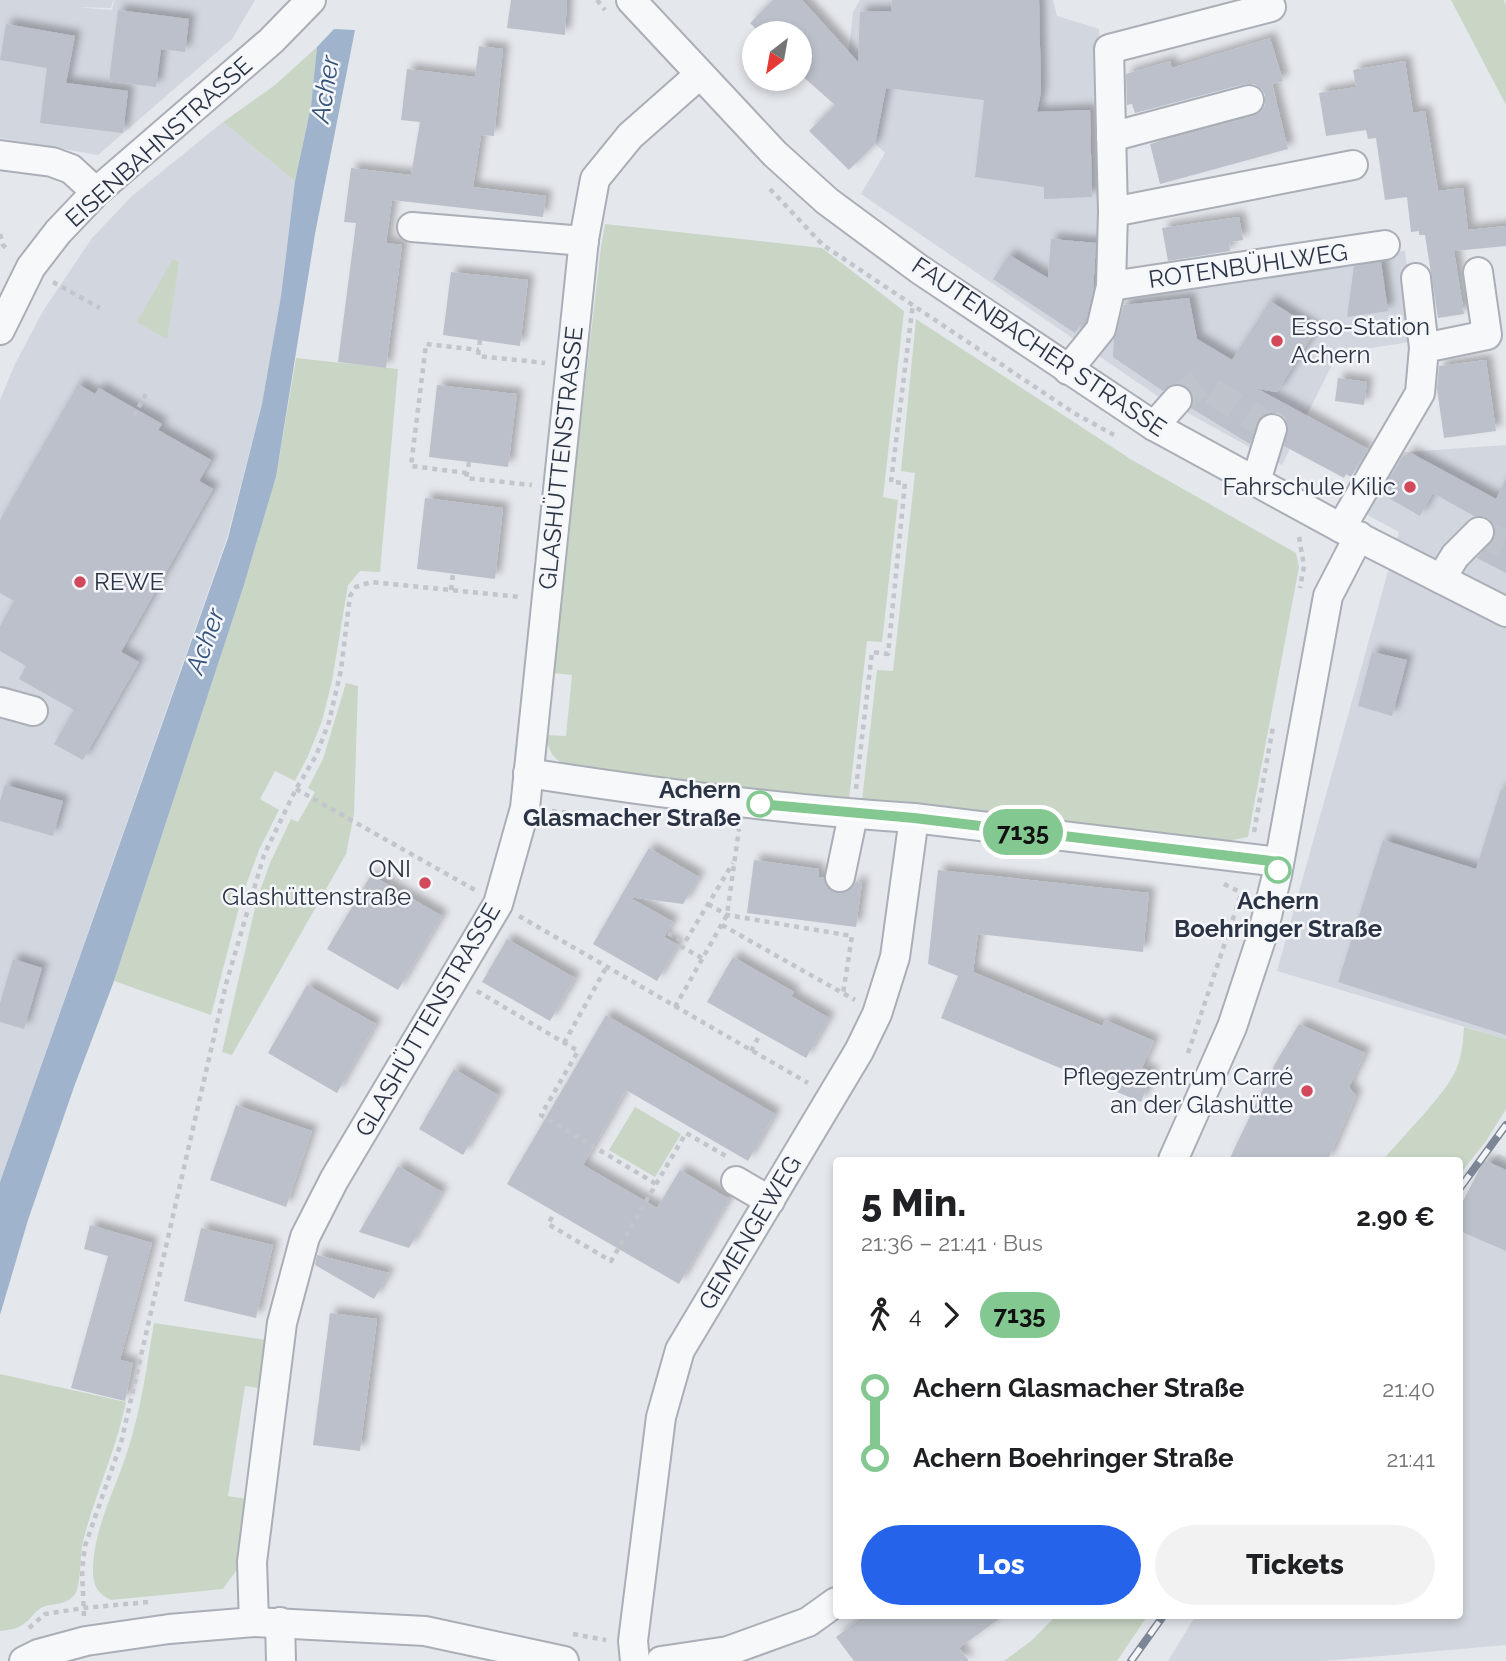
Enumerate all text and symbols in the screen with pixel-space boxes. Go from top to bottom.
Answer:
north arrow [742,21,812,91]
map controls [742,21,812,91]
street label: EISENBAHNSTRASSE [59,50,258,233]
water label: Acher [305,52,345,127]
street label: ROTENBÜHLWEG [1146,237,1349,294]
street label: FAUTENBACHER STRASSE [907,251,1172,443]
place label: Esso-Station Achern [1291,312,1430,369]
street label: GLASHÜTTENSTRASSE [532,325,589,591]
marker: Esso-Station Achern [1269,333,1285,349]
place label: Fahrschule Kilic [1223,472,1396,501]
marker: Fahrschule Kilic [1402,479,1418,495]
place label: REWE [94,567,164,596]
marker: REWE [72,574,88,590]
water label: Acher [179,603,231,680]
place label: Achern Glasmacher Straße [523,775,741,832]
marker: Achern Glasmacher Straße [747,791,773,817]
line badge: 7135 [974,809,1072,855]
text: 7135 [997,817,1049,846]
place label: ONI Glashüttenstraße [222,854,411,911]
marker: Achern Boehringer Straße [1265,857,1291,883]
marker: ONI Glashüttenstraße [417,875,433,891]
place label: Achern Boehringer Straße [1174,886,1382,943]
street label: GLASHÜTTENSTRASSE [349,898,506,1142]
place label: Pflegezentrum Carré an der Glashütte [1063,1062,1293,1119]
marker: Pflegezentrum Carré an der Glashütte [1299,1083,1315,1099]
street label: GEMENGEWEG [692,1151,807,1315]
text: 5 Min. [861,1180,966,1225]
text: 2.90 € [1356,1202,1435,1232]
text: 21:36 – 21:41 · Bus [861,1229,1043,1256]
icon: walk [861,1296,899,1334]
icon: forward [932,1296,970,1334]
text: 7135 [994,1300,1046,1329]
text: 4 [909,1301,922,1328]
text: Achern Glasmacher Straße [913,1373,1244,1403]
text: 21:40 [1382,1375,1435,1402]
text: Achern Boehringer Straße [913,1443,1234,1473]
text: 21:41 [1386,1445,1435,1472]
button: Los [861,1525,1141,1605]
button: Tickets [1155,1525,1435,1605]

